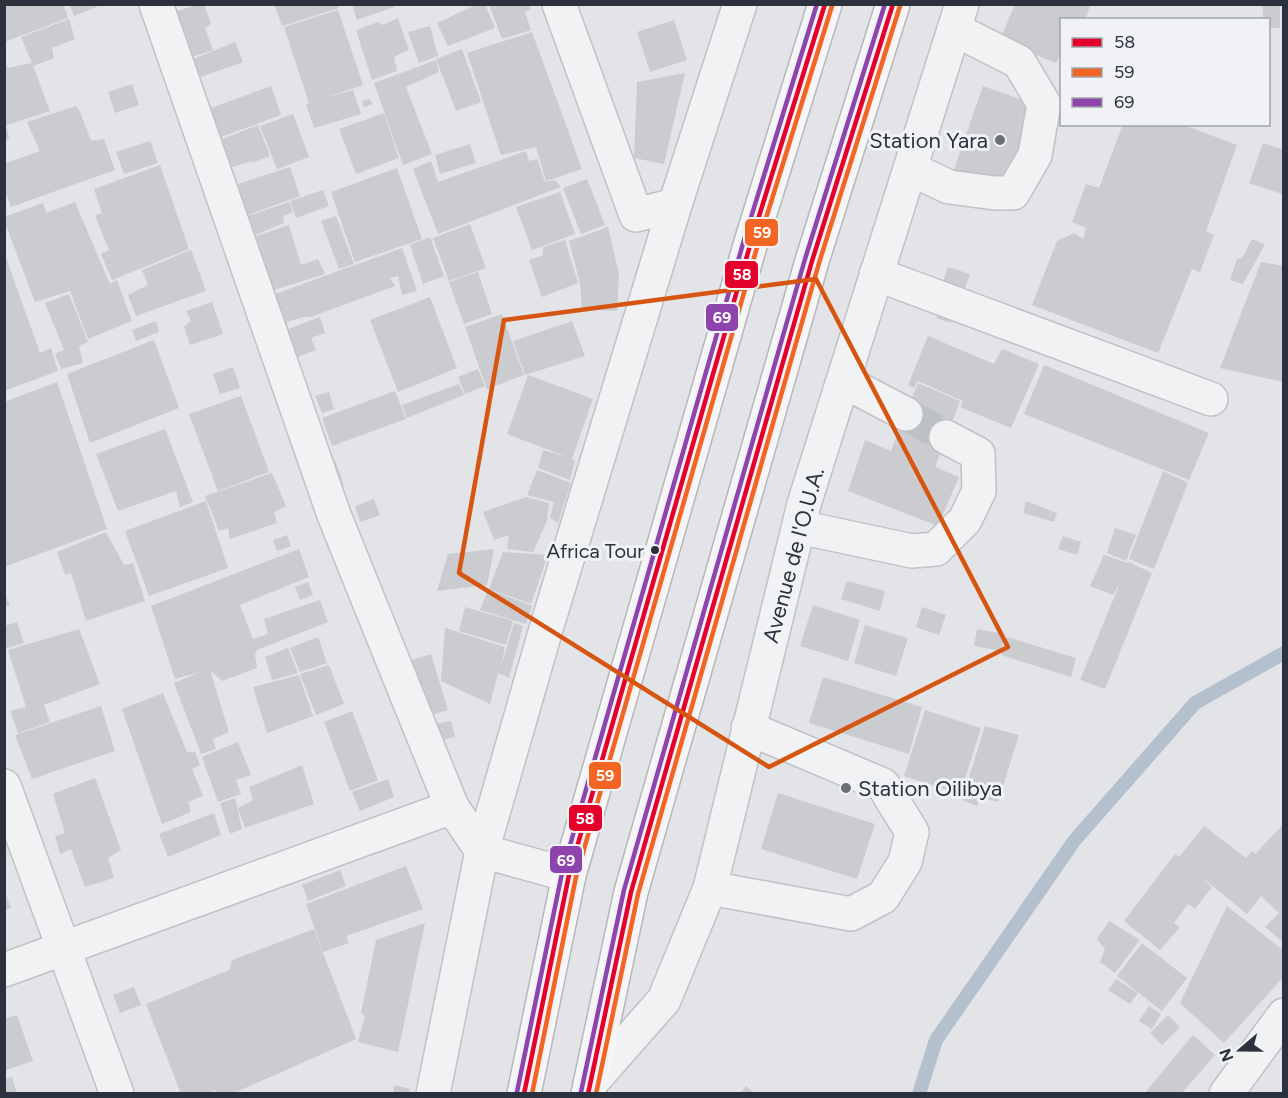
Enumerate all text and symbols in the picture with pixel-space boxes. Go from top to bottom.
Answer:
legend [1060,18,1270,126]
text: 58 [1114,31,1135,53]
text: 59 [1114,61,1135,83]
text: 69 [1114,91,1134,113]
place label: Station Yara [869,127,988,154]
marker: Station Yara [993,133,1007,147]
line badge: 59 [744,218,779,247]
text: 59 [753,223,771,242]
line badge: 58 [724,260,759,289]
text: 58 [732,265,752,284]
line badge: 69 [705,303,739,332]
text: 69 [713,308,731,327]
street label: Avenue de l'O.U.A. [757,464,830,646]
place label: Africa Tour [546,539,644,563]
marker: Africa Tour [649,544,661,556]
line badge: 59 [588,761,622,790]
text: 59 [596,766,614,785]
place label: Station Oilibya [858,775,1002,802]
marker: Station Oilibya [839,781,853,795]
line badge: 58 [568,804,603,832]
text: 58 [575,809,595,828]
line badge: 69 [549,845,583,874]
text: 69 [557,851,575,870]
north arrow [1210,1020,1270,1080]
text: N [1215,1046,1237,1064]

